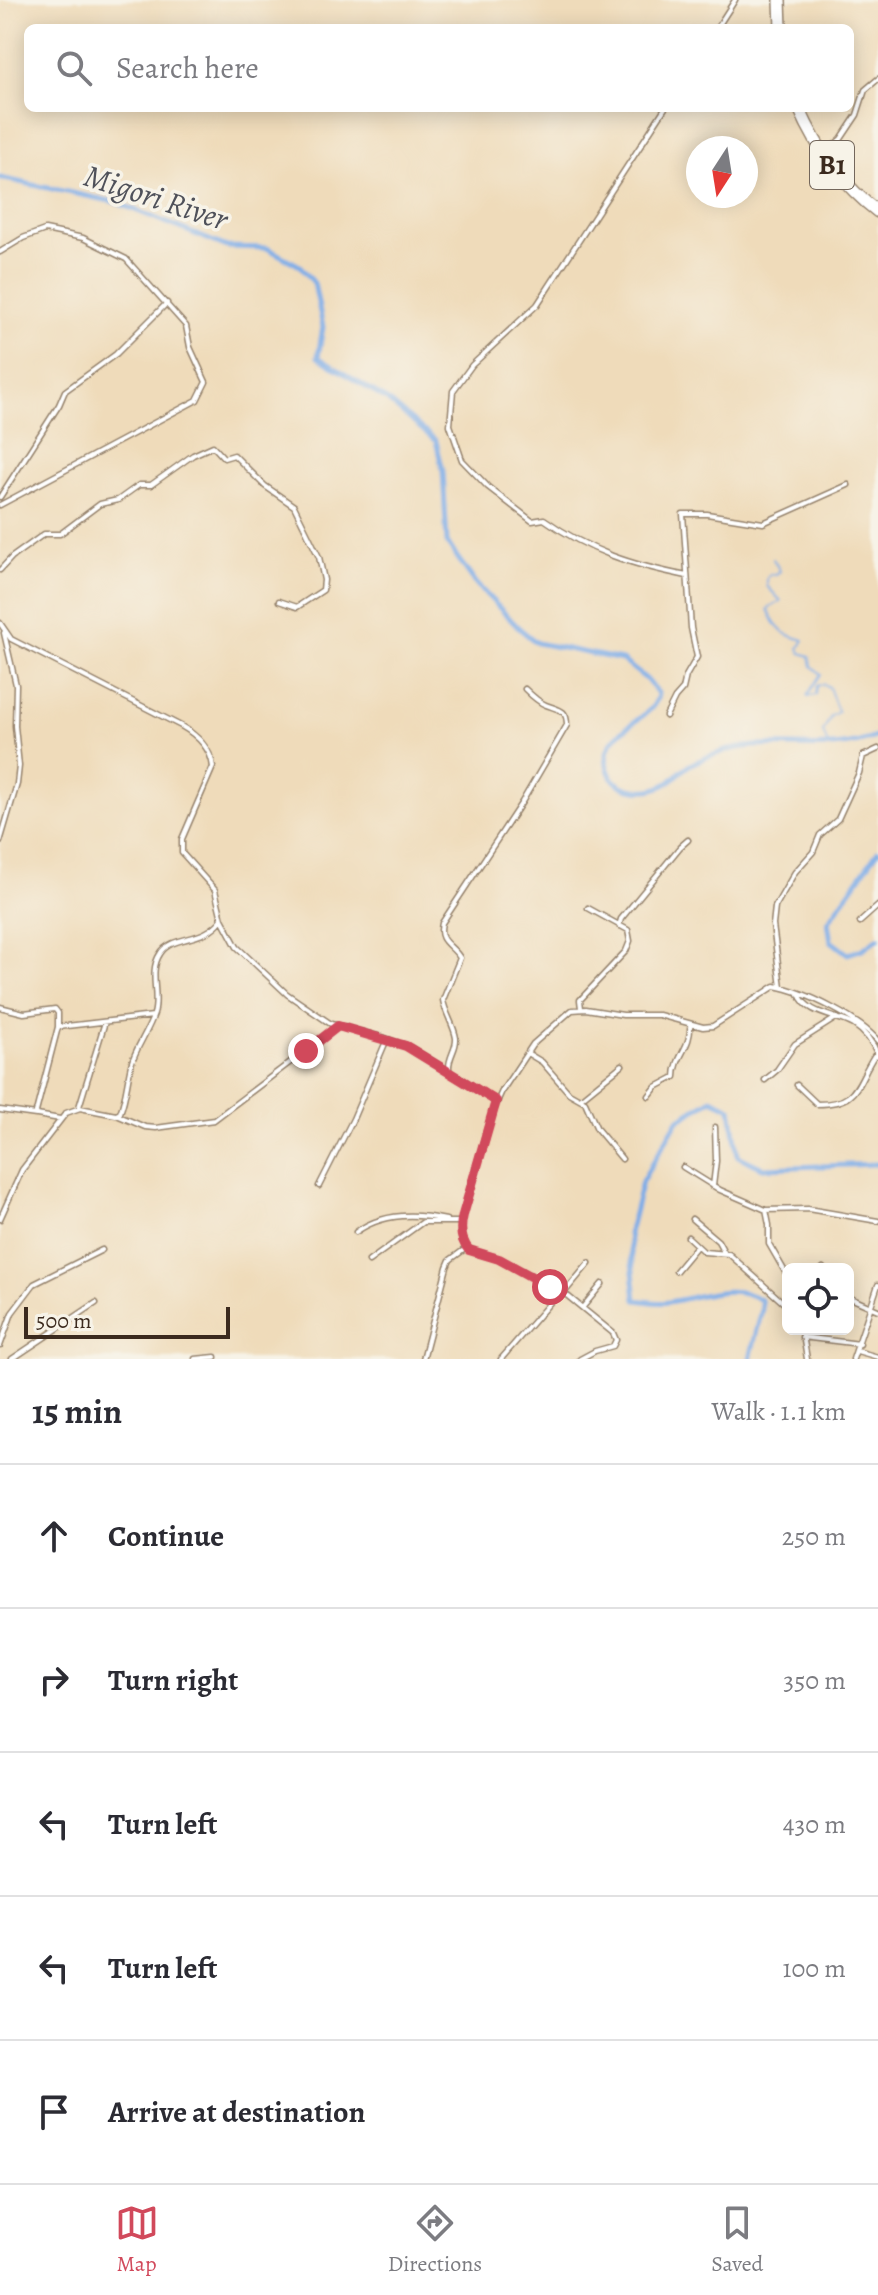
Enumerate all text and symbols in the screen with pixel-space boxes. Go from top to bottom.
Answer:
search box [24,24,854,112]
icon: search [52,46,96,90]
text: Search here [116,48,259,88]
north arrow [686,136,758,208]
road number: B1 [810,141,854,189]
water label: Migori River [79,153,234,241]
route end [288,1033,324,1069]
map controls [782,1263,854,1335]
button: locate [782,1263,854,1335]
route start [532,1269,568,1305]
scale bar [24,1303,230,1339]
text: 500 m [36,1306,92,1336]
text: 15 min [32,1388,122,1435]
text: Walk · 1.1 km [712,1394,846,1429]
icon: ahead [32,1514,76,1558]
text: Continue [108,1516,224,1556]
text: 250 m [782,1519,846,1554]
icon: right [32,1658,76,1702]
text: Turn right [108,1660,238,1700]
text: 350 m [783,1663,846,1698]
icon: left [32,1802,76,1846]
text: Turn left [108,1804,217,1844]
text: 430 m [783,1807,846,1842]
icon: left [32,1946,76,1990]
text: Turn left [108,1948,217,1988]
text: 100 m [783,1951,846,1986]
icon: arrive [32,2090,76,2134]
text: Arrive at destination [108,2092,365,2132]
tab: Map [115,2201,159,2279]
tab: Directions [388,2201,482,2279]
tab: Saved [711,2201,763,2279]

